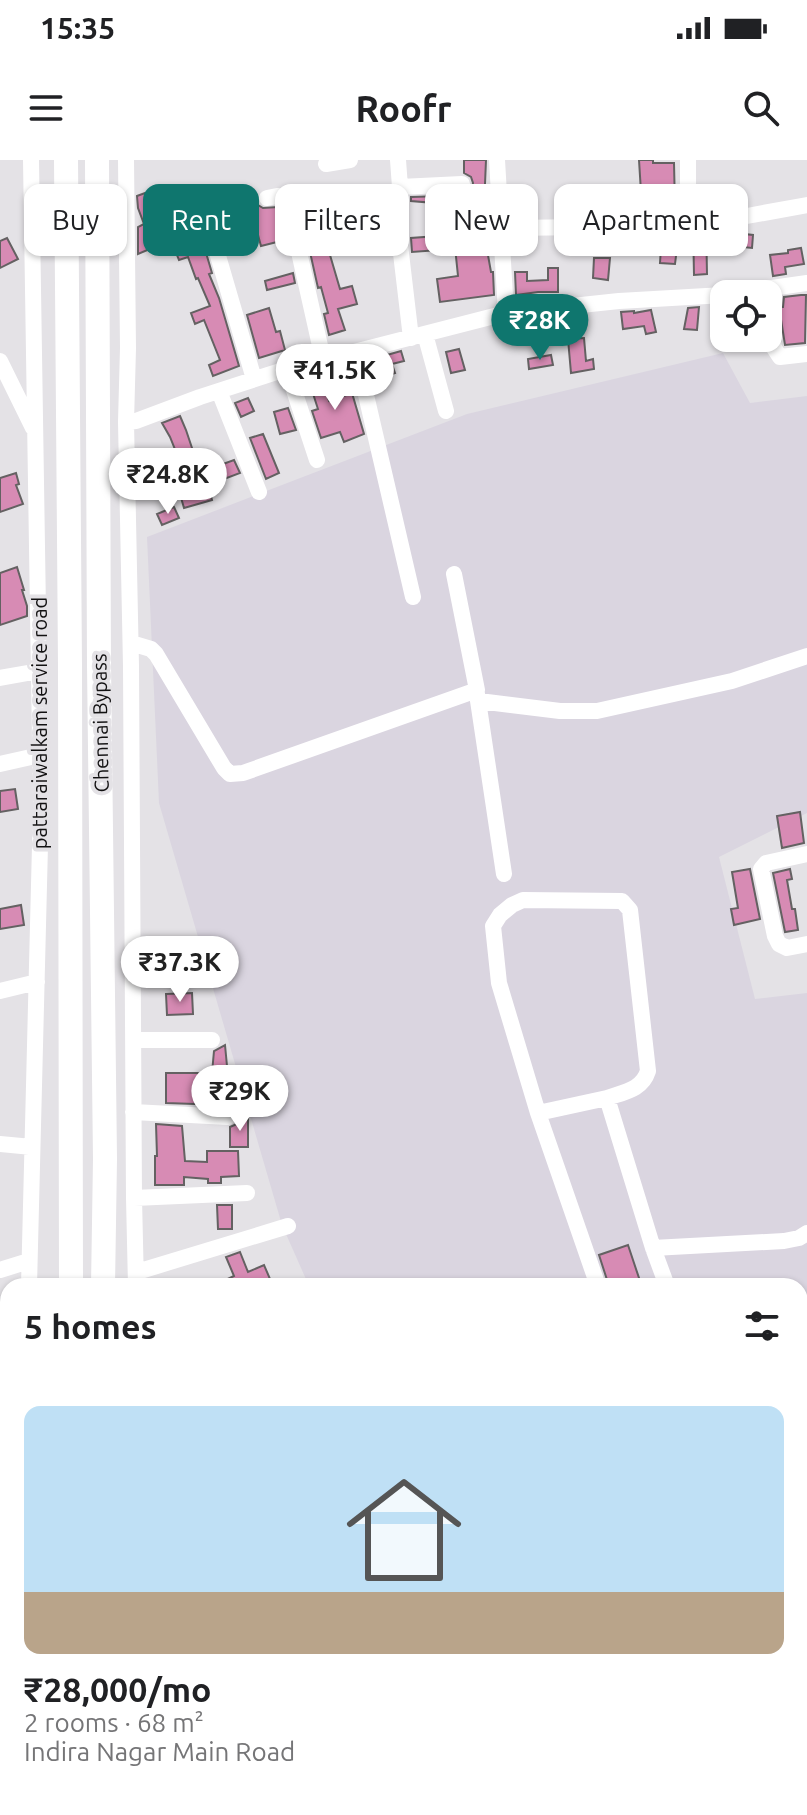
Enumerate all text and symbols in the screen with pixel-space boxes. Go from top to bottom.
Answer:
text: 15:35 [40,11,115,45]
icon: menu [24,86,68,130]
icon: search [739,86,783,130]
text: Roofr [356,88,451,129]
chip: Buy [24,184,127,256]
chip: Rent [143,184,259,256]
chip: Filters [275,184,409,256]
chip: New [425,184,538,256]
chip: Apartment [554,184,748,256]
map controls [710,280,782,352]
button: locate [710,280,782,352]
pin: ₹28K [493,294,587,362]
text: ₹28K [509,305,571,334]
pin: ₹41.5K [270,344,400,412]
text: ₹41.5K [294,355,376,384]
pin: ₹24.8K [103,448,233,516]
text: ₹24.8K [127,459,209,488]
street label: pattaraiwalkam service road [28,597,51,849]
street label: Chennai Bypass [87,653,113,793]
pin: ₹37.3K [115,936,245,1004]
text: ₹37.3K [139,947,221,976]
pin: ₹29K [193,1065,287,1133]
text: ₹29K [209,1076,271,1105]
icon: filters [740,1304,784,1348]
text: 5 homes [24,1307,157,1345]
icon: home [332,1458,476,1602]
text: ₹28,000/mo [24,1670,211,1708]
text: 2 rooms · 68 m² [24,1708,204,1737]
text: Indira Nagar Main Road [24,1737,295,1766]

